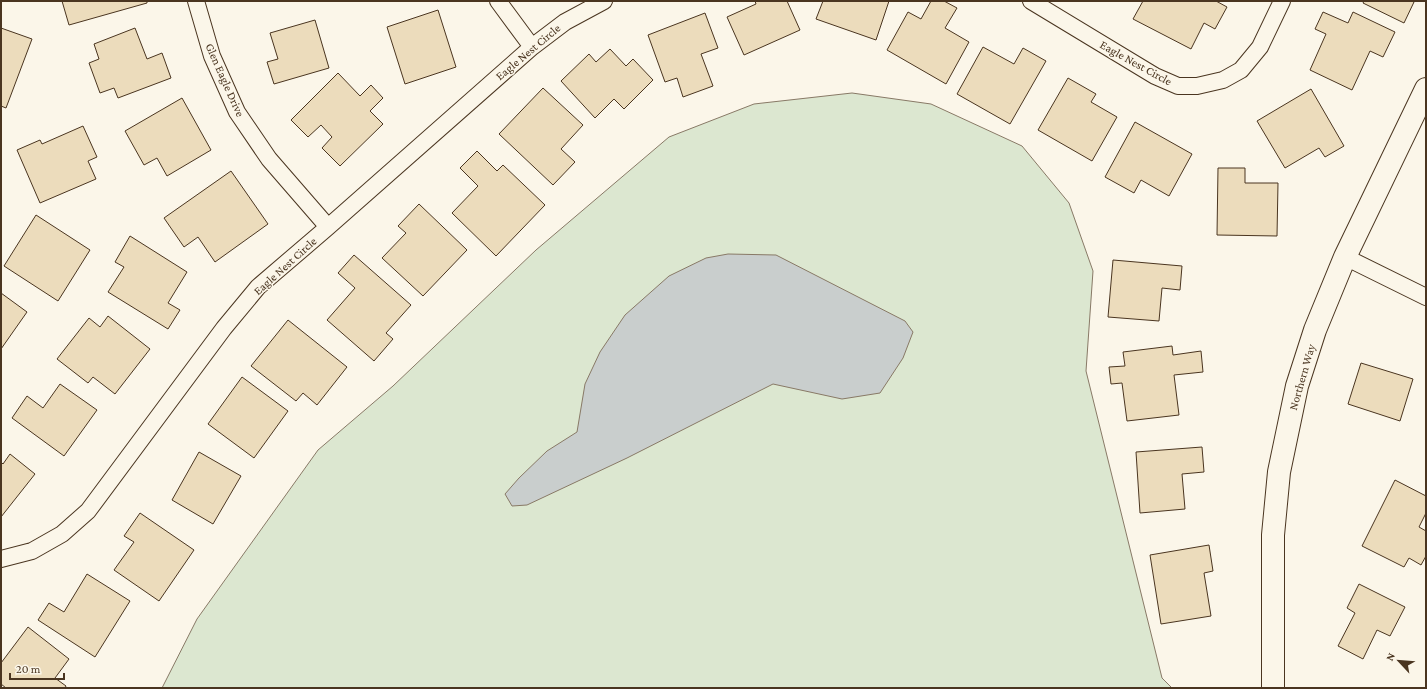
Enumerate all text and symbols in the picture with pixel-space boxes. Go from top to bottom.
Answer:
street label: Eagle Nest Circle [493,21,563,83]
street label: Eagle Nest Circle [1098,37,1174,89]
street label: Glen Eagle Drive [202,41,248,119]
street label: Eagle Nest Circle [251,234,319,298]
street label: Northern Way [1286,342,1318,412]
north arrow [1379,641,1419,681]
text: N [1383,650,1397,663]
scale bar [10,655,64,681]
text: 20 m [16,662,41,676]

